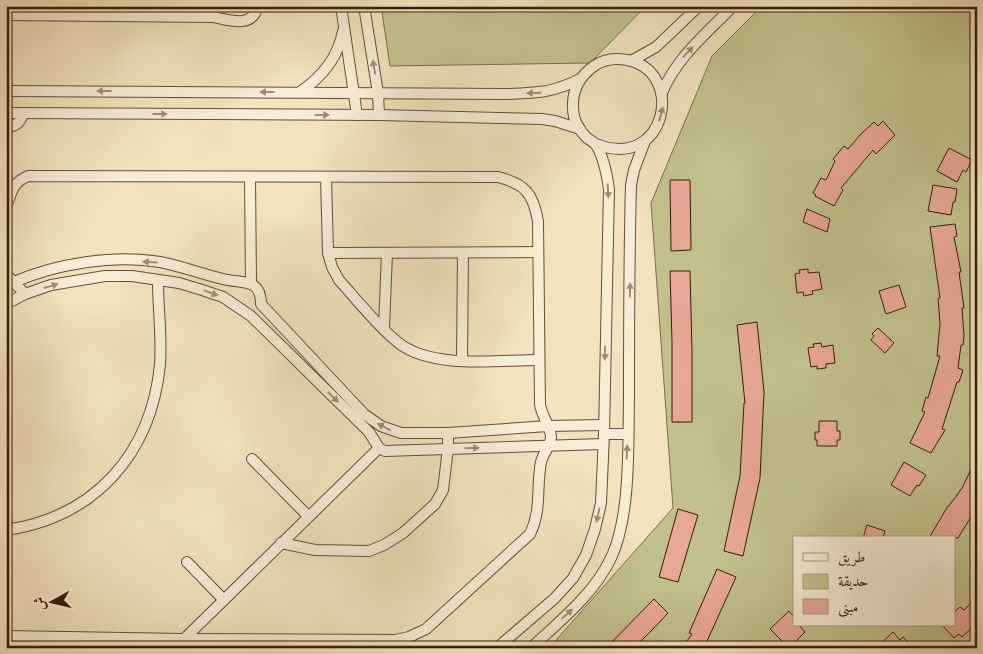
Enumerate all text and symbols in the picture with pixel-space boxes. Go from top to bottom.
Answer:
one-way arrow [681,47,693,59]
one-way arrow [369,58,377,74]
one-way arrow [96,87,112,95]
one-way arrow [259,88,275,96]
one-way arrow [526,89,542,97]
one-way arrow [657,107,665,122]
one-way arrow [152,110,168,118]
one-way arrow [315,111,331,119]
one-way arrow [605,183,613,199]
one-way arrow [142,257,158,265]
one-way arrow [44,281,59,289]
one-way arrow [626,282,634,298]
one-way arrow [203,290,218,297]
one-way arrow [601,345,609,361]
one-way arrow [327,391,339,403]
one-way arrow [376,423,391,431]
one-way arrow [464,444,480,452]
one-way arrow [624,444,632,460]
one-way arrow [594,508,602,524]
legend [793,536,956,626]
text: طريق [838,548,865,567]
text: حديقة [838,572,868,591]
north arrow [28,576,78,626]
text: ش [30,596,49,612]
text: مبنى [838,598,858,618]
one-way arrow [560,608,572,620]

